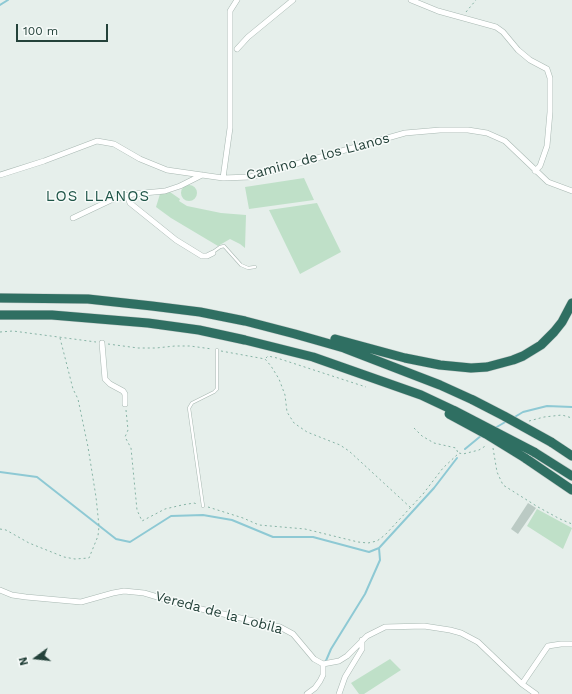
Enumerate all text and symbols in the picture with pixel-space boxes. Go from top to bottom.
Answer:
scale bar [18,16,110,42]
text: 100 m [23,24,58,38]
street label: Camino de los Llanos [244,130,392,184]
district label: LOS LLANOS [46,188,150,206]
street label: Vereda de la Lobila [153,588,285,638]
north arrow [16,638,56,678]
text: N [17,656,31,667]

